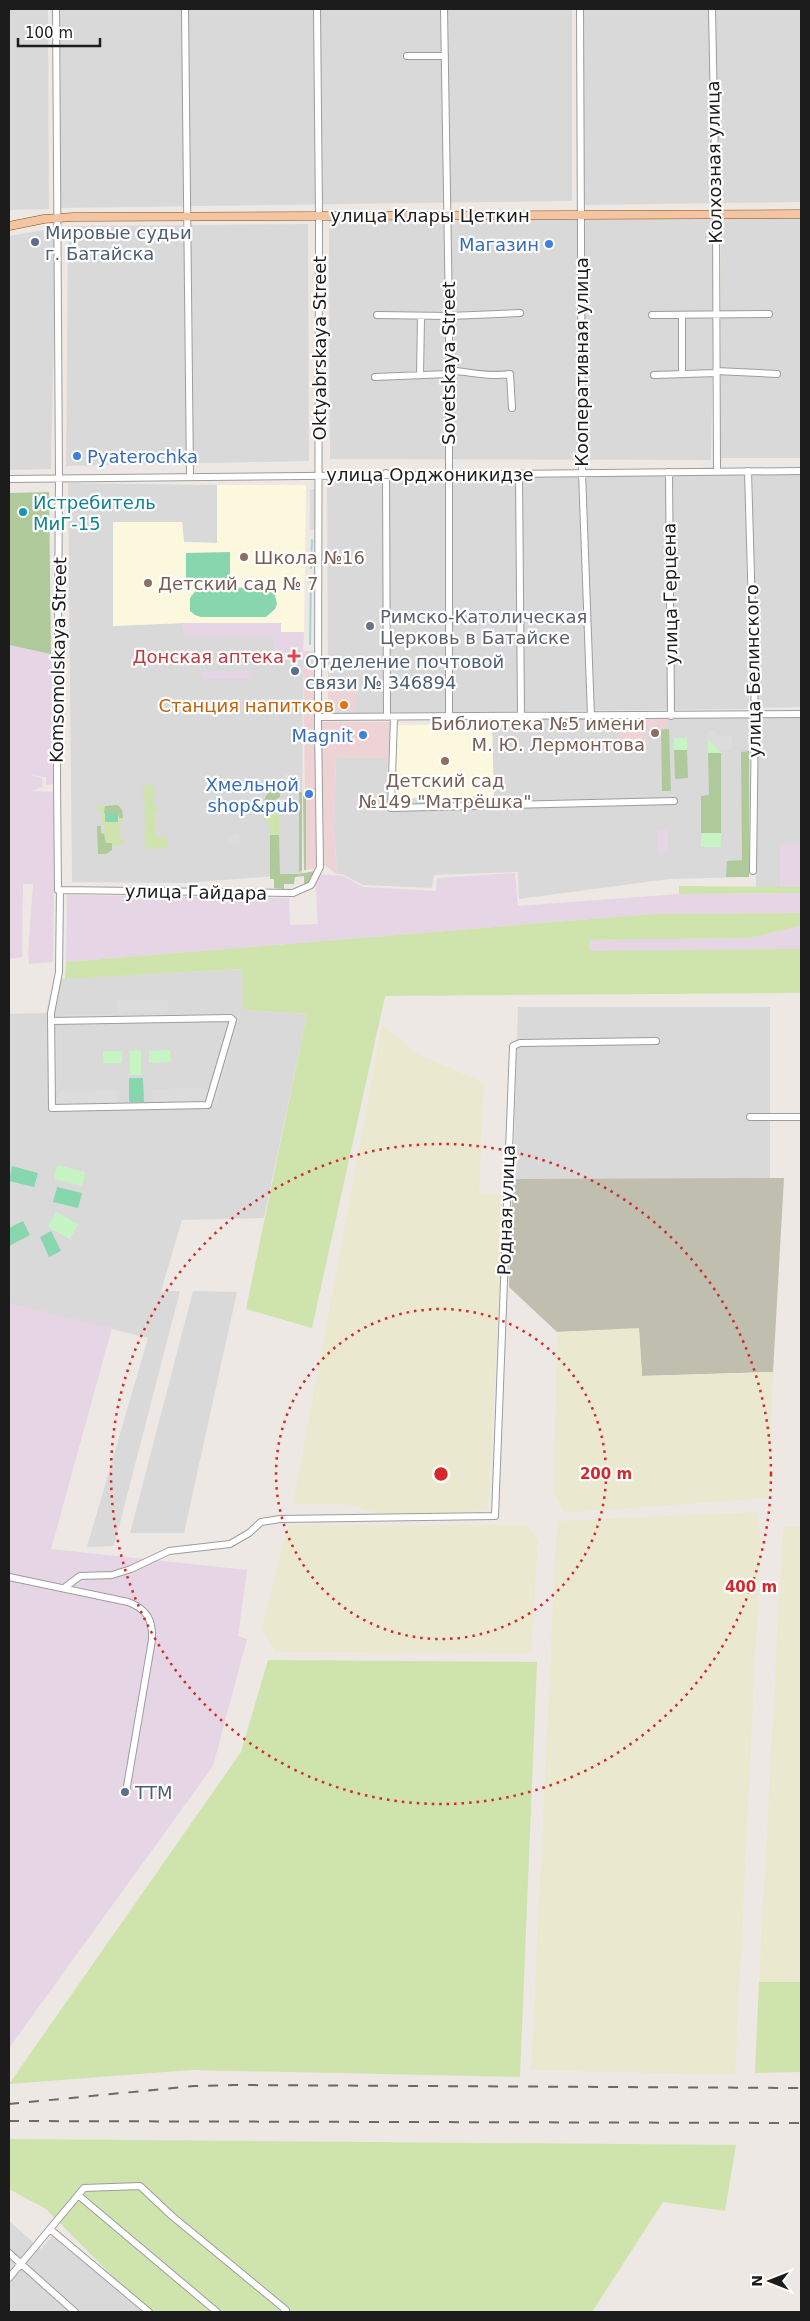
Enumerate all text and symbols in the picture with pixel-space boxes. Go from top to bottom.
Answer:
scale bar [18,15,100,47]
text: 100 m [25,24,73,42]
street label: Колхозная улица [702,80,726,244]
street label: улица Клары Цеткин [330,205,530,226]
place label: Мировые судьи г. Батайска [45,222,192,264]
place label: Магазин [459,234,539,255]
marker: Мировые судьи г. Батайска [29,236,41,248]
marker: Магазин [543,238,555,250]
street label: Oktyabrskaya Street [309,256,330,440]
street label: Кооперативная улица [571,257,592,467]
street label: Sovetskaya Street [438,281,459,445]
place label: Pyaterochka [87,446,198,467]
marker: Pyaterochka [71,450,83,462]
street label: улица Орджоникидзе [326,464,534,485]
place label: Истребитель МиГ-15 [33,492,156,534]
marker: Истребитель МиГ-15 [17,506,29,518]
street label: улица Герцена [658,523,682,665]
place label: Школа №16 [254,547,365,568]
marker: Школа №16 [238,551,250,563]
street label: Komsomolskaya Street [46,557,70,763]
place label: Детский сад № 7 [158,573,319,594]
marker: Детский сад № 7 [142,577,154,589]
street label: улица Белинского [741,584,765,758]
place label: Римско-Католическая Церковь в Батайске [380,606,587,648]
marker: Римско-Католическая Церковь в Батайске [364,620,376,632]
place label: Донская аптека [133,646,284,667]
marker: Донская аптека [288,650,300,662]
place label: Отделение почтовой связи № 346894 [305,651,504,693]
marker: Отделение почтовой связи № 346894 [289,665,301,677]
place label: Станция напитков [158,695,334,716]
marker: Станция напитков [338,699,350,711]
place label: Библиотека №5 имени М. Ю. Лермонтова [431,713,645,755]
place label: Magnit [292,725,353,746]
marker: Библиотека №5 имени М. Ю. Лермонтова [649,727,661,739]
marker: Magnit [357,729,369,741]
marker: Детский сад №149 "Матрёшка" [439,755,451,767]
place label: Детский сад №149 "Матрёшка" [358,770,532,812]
place label: Хмельной shop&pub [205,774,299,816]
marker: Хмельной shop&pub [303,788,315,800]
street label: улица Гайдара [125,880,267,904]
street label: Родная улица [493,1144,519,1276]
centre of rings [432,1465,450,1483]
text: 200 m [580,1465,632,1483]
text: 400 m [725,1578,777,1596]
place label: ТТМ [134,1782,173,1803]
marker: ТТМ [119,1786,131,1798]
north arrow [745,2256,795,2306]
text: N [749,2275,765,2287]

